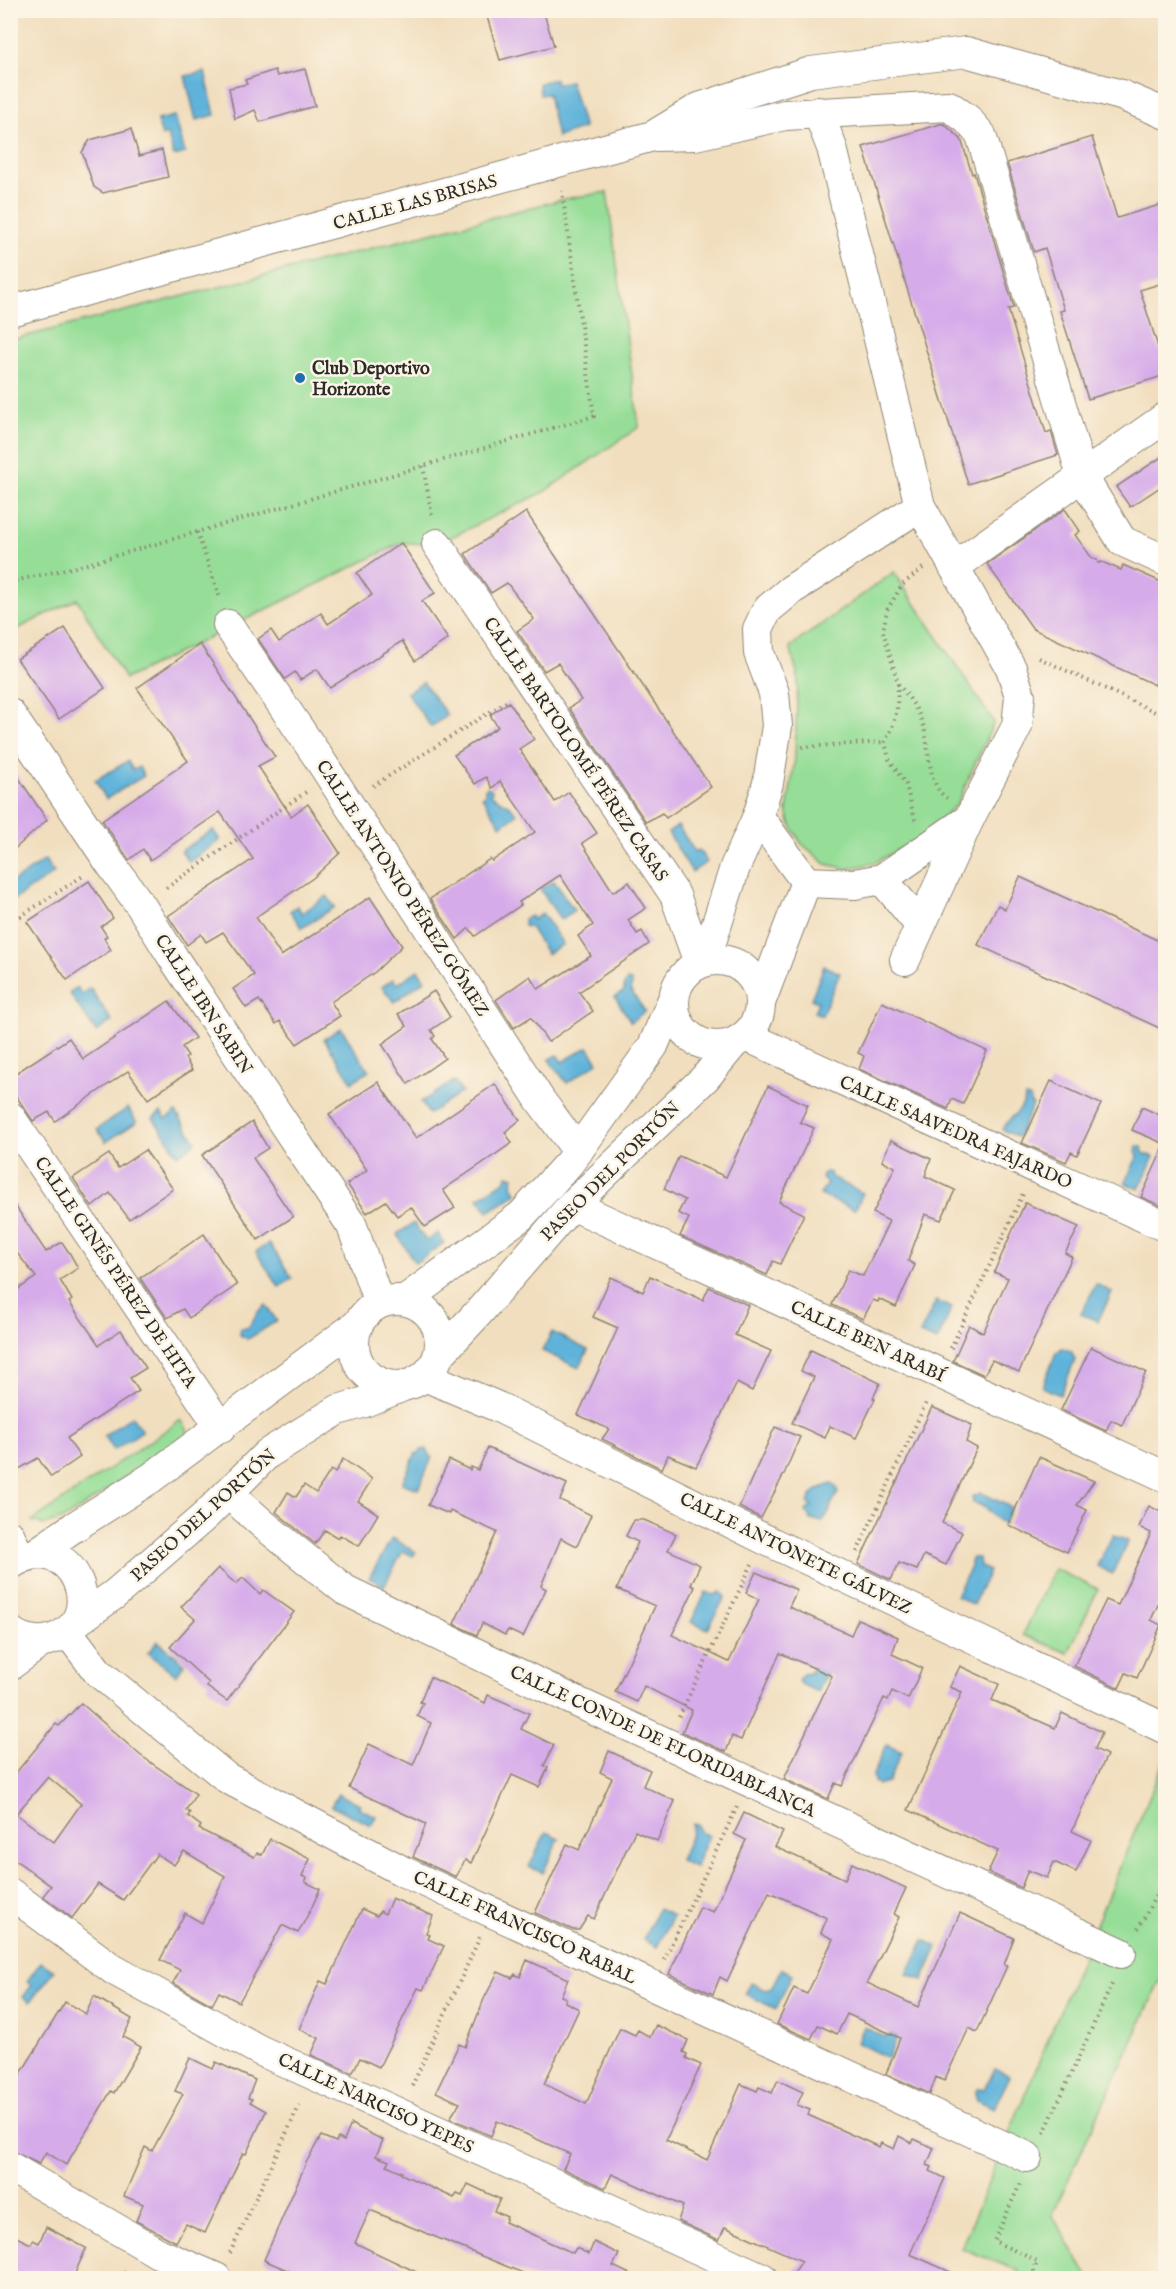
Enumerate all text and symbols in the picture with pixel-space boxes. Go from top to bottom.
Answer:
street label: CALLE LAS BRISAS [331,170,500,236]
place label: Club Deportivo Horizonte [312,358,430,402]
marker: Club Deportivo Horizonte [293,371,307,385]
street label: CALLE BARTOLOMÉ PÉREZ CASAS [477,612,674,886]
street label: CALLE ANTONIO PÉREZ GÓMEZ [310,755,495,1022]
street label: CALLE IBN SABIN [149,930,257,1080]
street label: CALLE SAAVEDRA FAJARDO [835,1071,1076,1195]
street label: PASEO DEL PORTÓN [535,1096,686,1247]
street label: CALLE GINÉS PÉREZ DE HITA [29,1152,203,1394]
street label: CALLE BEN ARABÍ [786,1295,950,1389]
street label: PASEO DEL PORTÓN [125,1443,282,1588]
street label: CALLE ANTONETE GÁLVEZ [675,1486,916,1621]
street label: CALLE CONDE DE FLORIDABLANCA [506,1661,820,1824]
street label: CALLE FRANCISCO RABAL [409,1866,640,1990]
street label: CALLE NARCISO YEPES [274,2049,477,2160]

